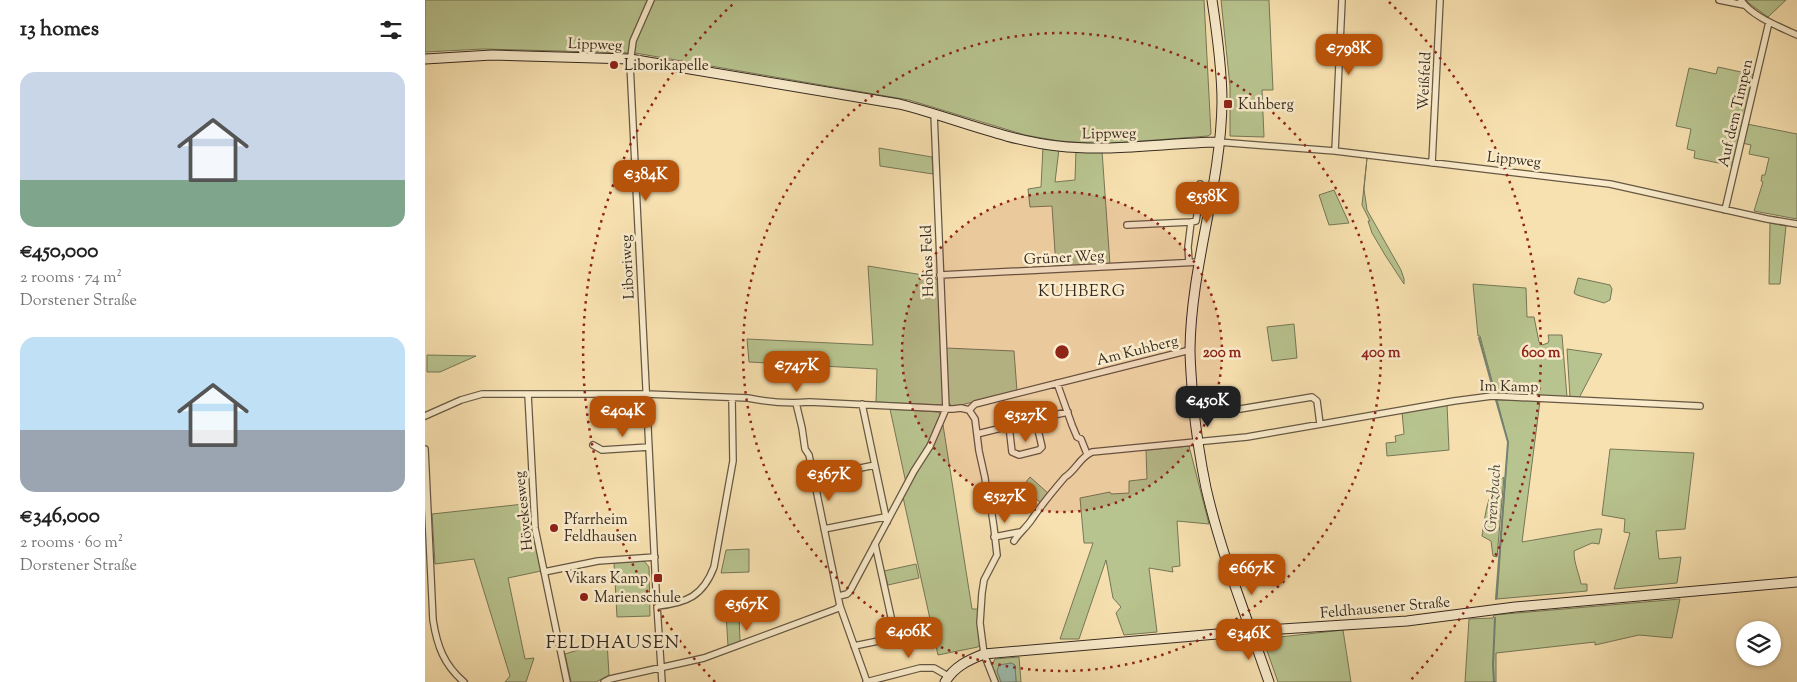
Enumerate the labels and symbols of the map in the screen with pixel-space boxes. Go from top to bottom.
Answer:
street label: Lippweg [567,34,622,57]
pin: €798K [1314,34,1384,76]
street label: Weißfeld [1413,51,1438,111]
place label: Liborikapelle [624,56,709,77]
street label: Auf dem Timpen [1714,57,1759,169]
marker: Liborikapelle [608,59,620,71]
place label: Kuhberg [1238,95,1294,116]
marker: Kuhberg [1222,98,1234,110]
street label: Lippweg [1082,124,1136,145]
street label: Lippweg [1486,147,1542,174]
pin: €384K [611,160,681,202]
pin: €558K [1172,182,1242,224]
street label: Hohes Feld [917,224,940,297]
street label: Liboriweg [616,234,641,300]
street label: Grüner Weg [1023,246,1105,271]
district label: KUHBERG [1038,281,1126,304]
street label: Am Kuhberg [1094,331,1180,372]
centre of rings [1053,343,1071,361]
text: 200 m [1203,343,1242,364]
text: 400 m [1361,343,1401,364]
text: 600 m [1522,343,1561,364]
pin: €747K [762,350,832,393]
street label: Im Kamp [1479,376,1539,399]
pin: €450K [1173,386,1243,428]
pin: €404K [588,396,658,438]
pin: €527K [991,400,1061,443]
pin: €367K [794,460,864,502]
water label: Grenzbach [1481,463,1508,533]
street label: Hövekesweg [510,470,539,552]
pin: €527K [970,482,1040,524]
place label: Pfarrheim Feldhausen [564,510,638,548]
marker: Pfarrheim Feldhausen [548,522,560,534]
pin: €667K [1217,554,1287,596]
place label: Vikars Kamp [565,569,648,590]
marker: Vikars Kamp [652,572,664,584]
place label: Marienschule [594,588,681,609]
pin: €567K [712,590,782,632]
marker: Marienschule [578,591,590,603]
street label: Feldhausener Straße [1319,592,1451,625]
pin: €406K [874,616,944,659]
pin: €346K [1214,618,1284,661]
district label: FELDHAUSEN [546,631,680,657]

